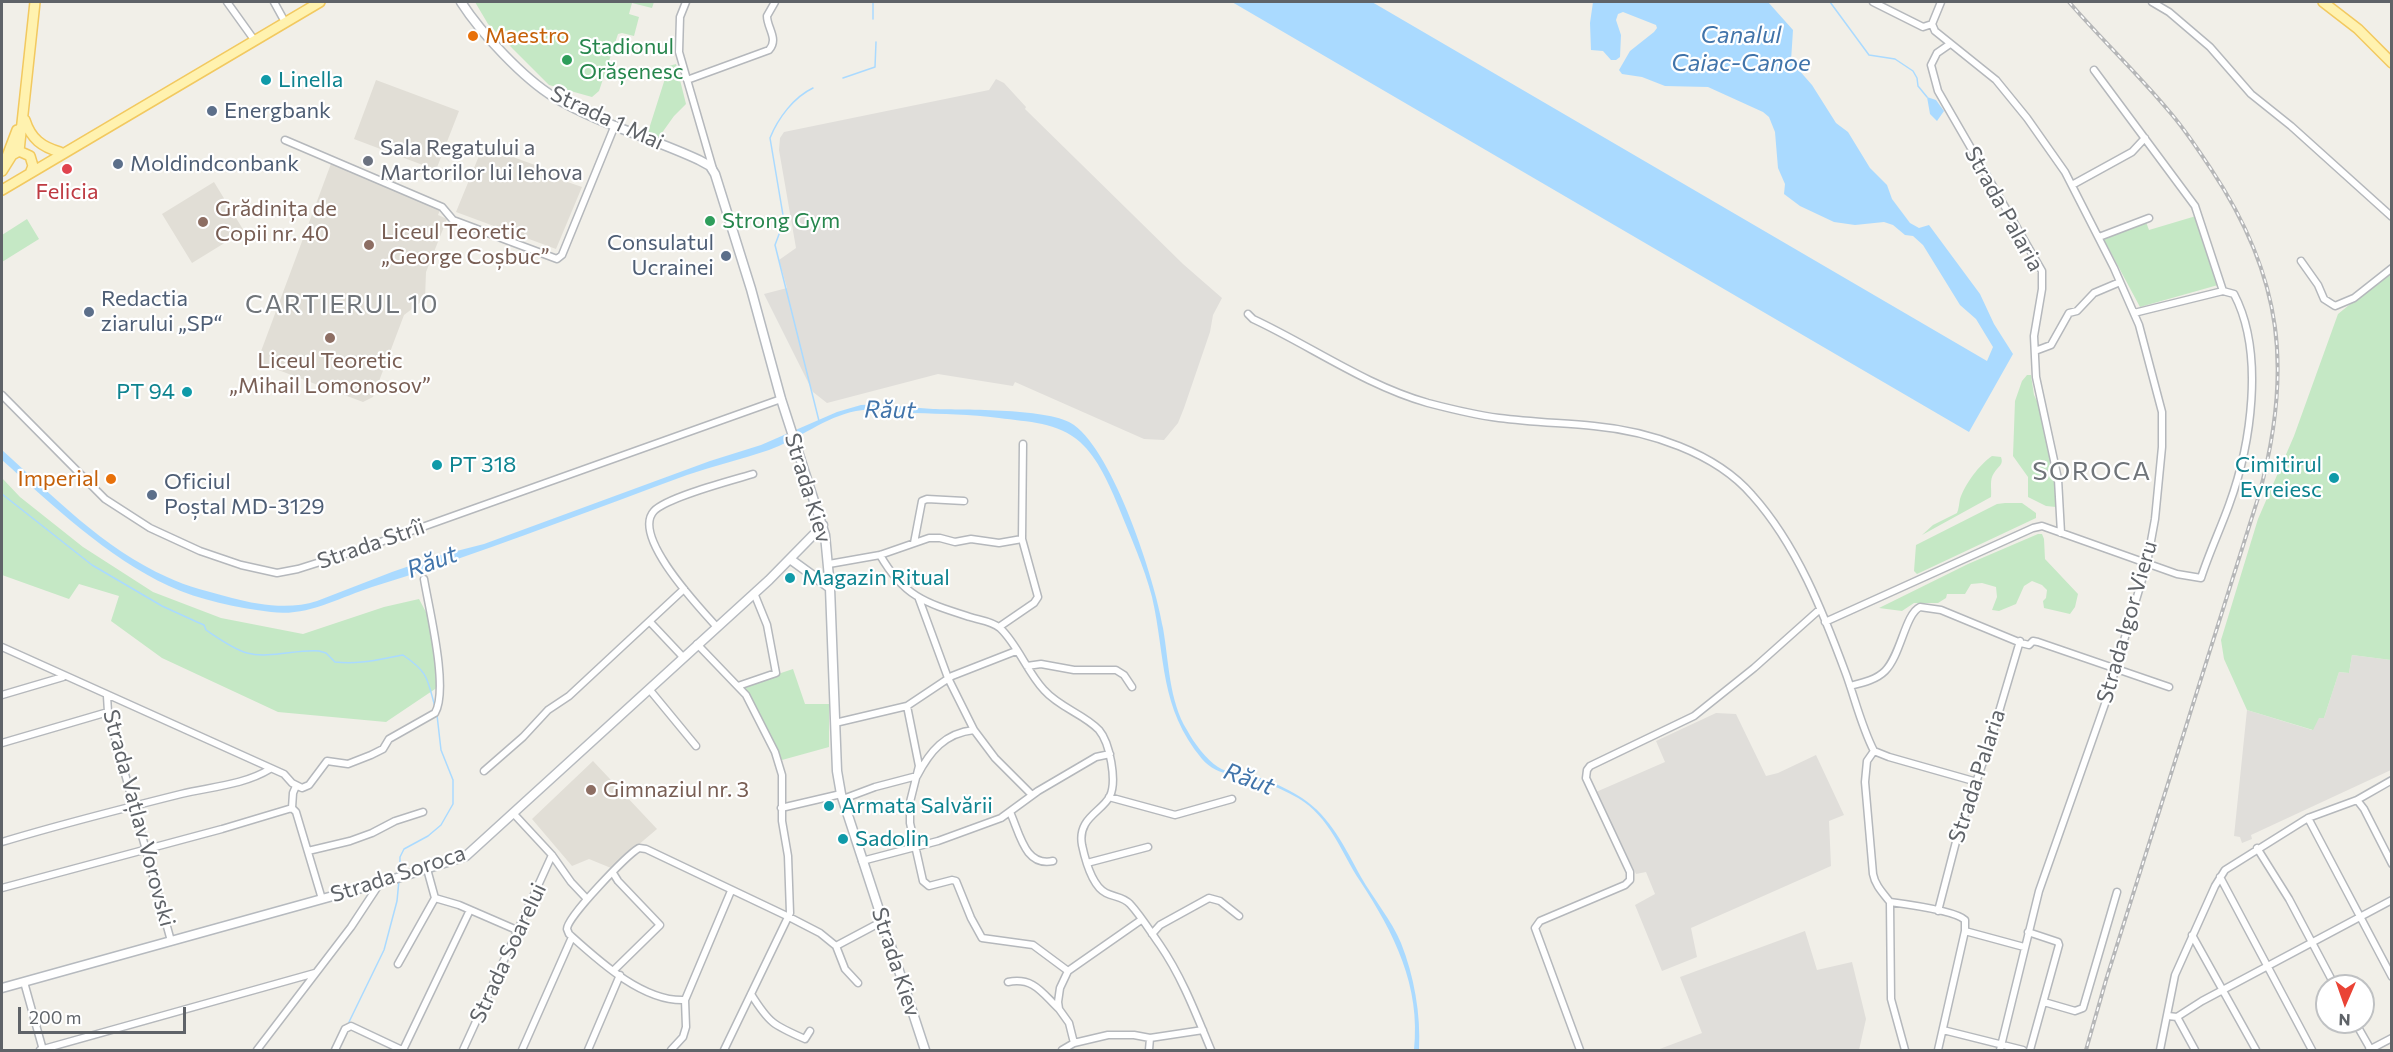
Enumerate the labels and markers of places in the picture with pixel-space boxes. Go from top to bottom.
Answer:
place label: Maestro [485,23,569,49]
marker: Maestro [466,29,480,43]
place label: Stadionul Orășenesc [579,34,684,86]
marker: Stadionul Orășenesc [560,53,574,67]
place label: Linella [278,67,343,93]
marker: Linella [259,73,273,87]
place label: Energbank [224,98,331,124]
marker: Energbank [205,104,219,118]
place label: Sala Regatului a Martorilor lui Iehova [380,135,583,186]
place label: Moldindconbank [130,151,299,177]
marker: Sala Regatului a Martorilor lui Iehova [361,154,375,168]
marker: Moldindconbank [111,157,125,171]
marker: Felicia [60,162,74,176]
place label: Felicia [35,179,99,205]
place label: Grădinița de Copii nr. 40 [215,196,337,248]
place label: Strong Gym [722,208,840,234]
marker: Strong Gym [703,214,717,228]
marker: Grădinița de Copii nr. 40 [196,215,210,229]
place label: Liceul Teoretic „George Coșbuc” [381,219,550,270]
place label: Consulatul Ucrainei [607,230,714,282]
marker: Liceul Teoretic „George Coșbuc” [362,238,376,252]
marker: Consulatul Ucrainei [719,249,733,263]
place label: Redactia ziarului „SP“ [101,286,222,338]
marker: Redactia ziarului „SP“ [82,305,96,319]
marker: Liceul Teoretic „Mihail Lomonosov” [323,331,337,345]
place label: Liceul Teoretic „Mihail Lomonosov” [229,348,431,400]
place label: PT 94 [116,379,175,405]
marker: PT 94 [180,385,194,399]
place label: PT 318 [449,452,516,478]
place label: Cimitirul Evreiesc [2235,452,2322,504]
marker: PT 318 [430,458,444,472]
place label: Imperial [18,466,99,492]
place label: Oficiul Poștal MD-3129 [164,469,325,520]
marker: Cimitirul Evreiesc [2327,471,2341,485]
marker: Imperial [104,472,118,486]
marker: Oficiul Poștal MD-3129 [145,488,159,502]
place label: Magazin Ritual [802,565,950,591]
marker: Magazin Ritual [783,571,797,585]
place label: Gimnaziul nr. 3 [603,777,749,803]
marker: Gimnaziul nr. 3 [584,783,598,797]
place label: Armata Salvării [841,793,993,819]
marker: Armata Salvării [822,799,836,813]
place label: Sadolin [855,826,929,852]
marker: Sadolin [836,832,850,846]

